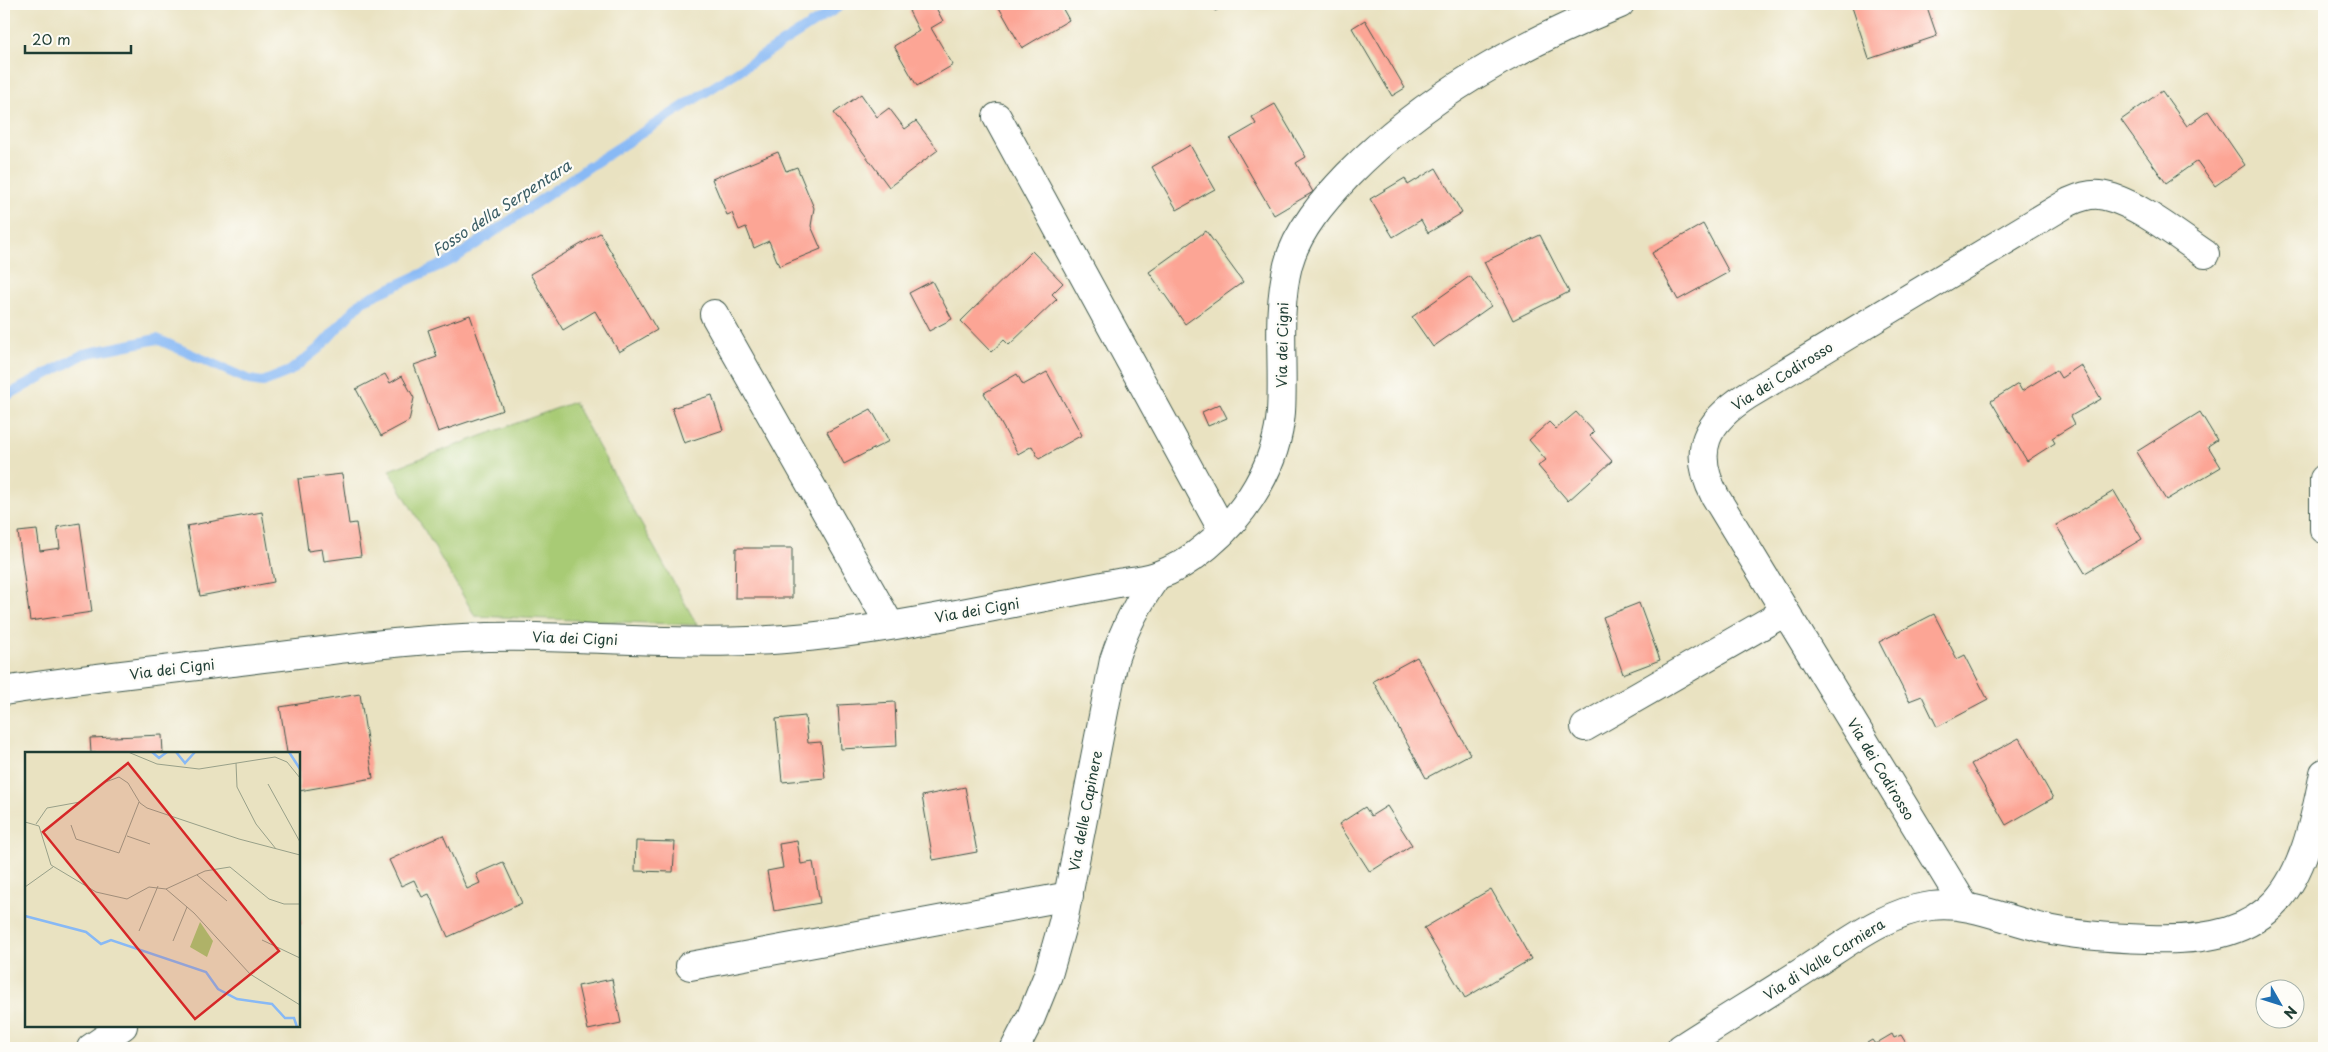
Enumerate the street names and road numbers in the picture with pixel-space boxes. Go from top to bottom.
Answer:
street label: Via dei Cigni [1271,302,1293,388]
street label: Via dei Codirosso [1727,336,1837,416]
street label: Via dei Cigni [933,592,1021,628]
street label: Via dei Cigni [532,626,618,650]
street label: Via dei Cigni [128,653,216,685]
street label: Via dei Codirosso [1842,714,1920,824]
street label: Via delle Capinere [1063,748,1107,873]
street label: Via di Valle Carniera [1759,913,1889,1005]

